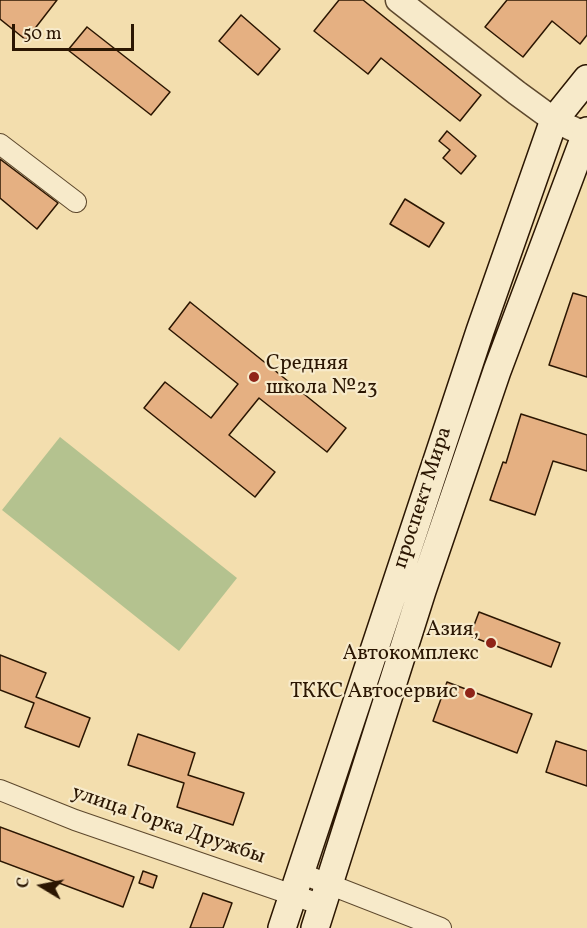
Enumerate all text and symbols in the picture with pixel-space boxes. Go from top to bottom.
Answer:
scale bar [15,12,136,50]
text: 50 m [23,22,62,47]
place label: Средняя школа №23 [266,352,378,402]
marker: Средняя школа №23 [247,370,261,384]
street label: проспект Мира [389,424,459,572]
place label: Азия, Автокомплекс [343,618,479,668]
marker: Азия, Автокомплекс [484,636,498,650]
place label: ТККС Автосервис [290,680,458,706]
marker: ТККС Автосервис [463,686,477,700]
street label: улица Горка Дружбы [68,781,268,871]
north arrow [12,856,72,916]
text: С [13,876,36,890]

